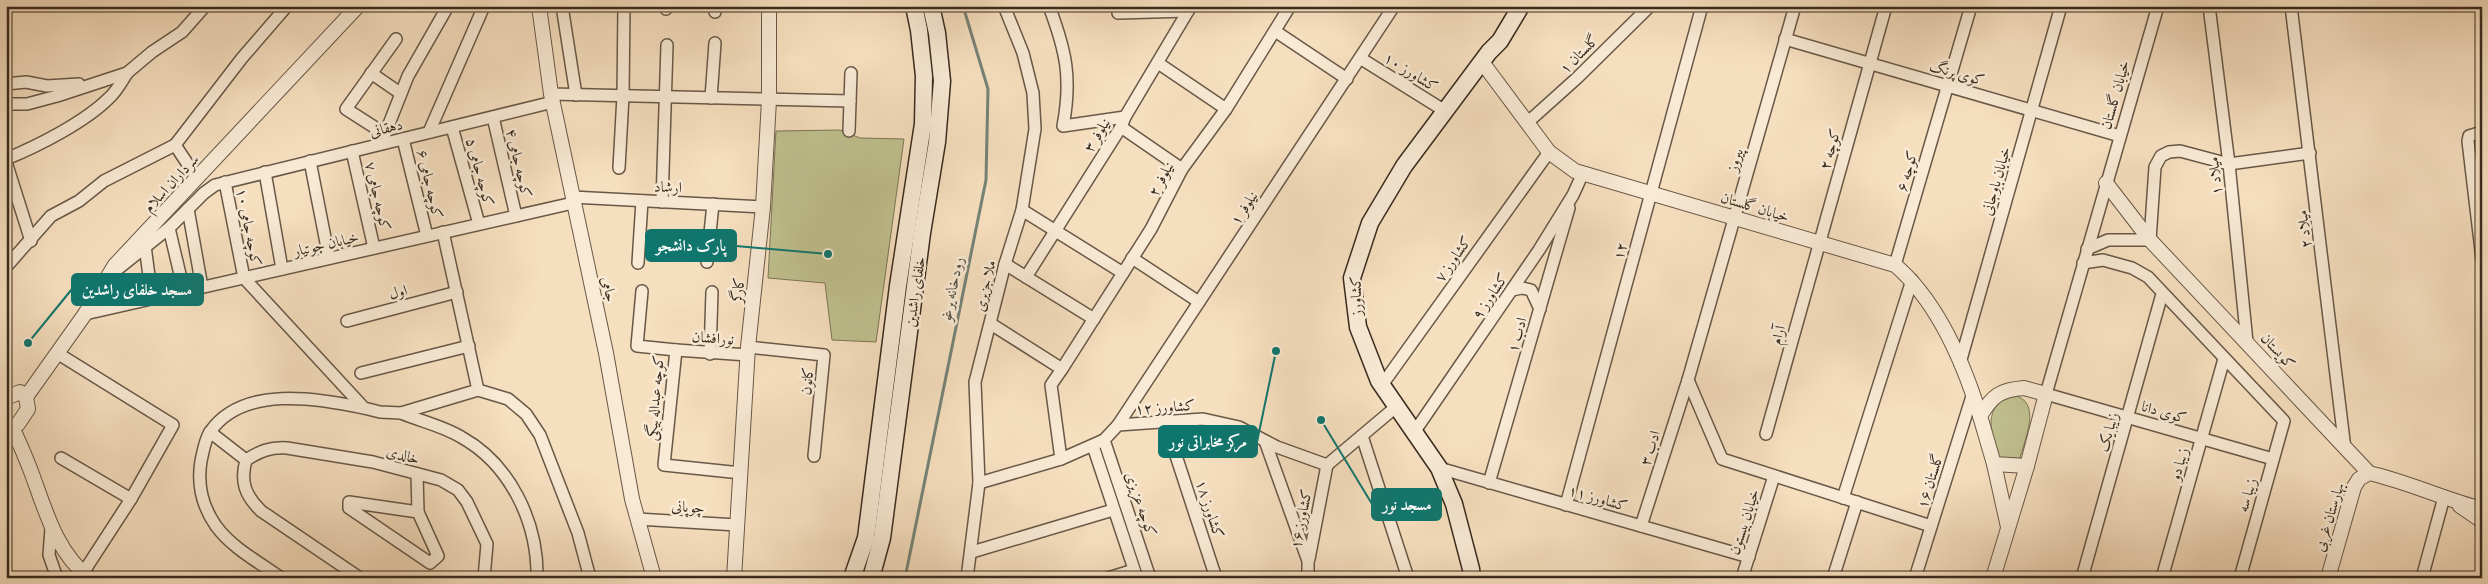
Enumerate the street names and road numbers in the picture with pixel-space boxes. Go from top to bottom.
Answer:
street label: گلستان ۱ [1556,31,1604,79]
street label: کشاورز ۱۰ [1379,48,1441,98]
street label: کوی پرنگ [1927,56,1987,92]
street label: خیابان گلستان [2097,59,2136,132]
street label: دهقانی [367,115,405,144]
street label: نیلوفر ۳ [1080,115,1117,157]
street label: کوچه جامی ۴ [499,127,536,200]
street label: کوچه ۲ [1816,127,1847,172]
street label: کوچه جامی ۵ [459,136,498,209]
street label: پیروز [1723,145,1750,176]
street label: خیابان باوجانی [1978,145,2017,218]
street label: کوچه جامی ۶ [410,148,447,221]
street label: کوچه ۶ [1893,149,1924,194]
street label: سرداران اسلام [139,150,205,219]
street label: میلاد ۱ [2204,156,2229,196]
street label: نیلوفر ۲ [1144,159,1180,201]
street label: کوچه جامی ۷ [358,160,395,233]
street label: ارشاد [654,178,682,199]
street label: کوچه جامی ۱۰ [230,187,265,268]
street label: نیلوفر ۱ [1226,188,1264,230]
street label: خیابان گلستان [1718,188,1791,229]
street label: میلاد ۲ [2293,208,2318,249]
street label: خیابان جوتیار [290,228,361,264]
street label: کشاورز ۷ [1431,233,1478,287]
street label: ۱۲ [1609,240,1634,263]
street label: خلفای راشدین [901,256,932,329]
street label: ملا جزیری [970,259,1003,314]
street label: کشاورز ۹ [1468,270,1514,324]
street label: جامی [594,275,621,304]
street label: کارگر [726,276,751,306]
street label: کشاورز [1346,276,1369,318]
street label: اول [387,281,410,306]
street label: ادب ۱ [1503,315,1533,355]
street label: آرام [1767,322,1794,348]
street label: نورافشان [691,328,735,351]
street label: کویستان [2255,329,2299,375]
street label: کوچه عبداله بیگی [642,354,671,442]
street label: کانون [797,366,820,396]
street label: کشاورز ۱۲ [1134,396,1196,421]
street label: کوی دانا [2139,397,2188,430]
street label: زیبا یک [2094,410,2125,455]
street label: ادب ۳ [1636,428,1667,469]
street label: خالدی [384,442,421,471]
street label: زیبا دو [2165,445,2195,485]
street label: گلستان ۱۶ [1913,451,1950,511]
street label: کوچه عزیزی [1119,469,1160,540]
street label: زیبا سه [2234,476,2263,515]
street label: کشاورز ۱۸ [1189,478,1228,541]
street label: بهارستان غربی [2310,480,2351,555]
street label: کشاورز ۱۱ [1566,481,1629,518]
street label: خیابان بیستون [1725,487,1766,558]
street label: کشاورز ۱۶ [1286,488,1319,551]
street label: چوپانی [670,497,705,520]

